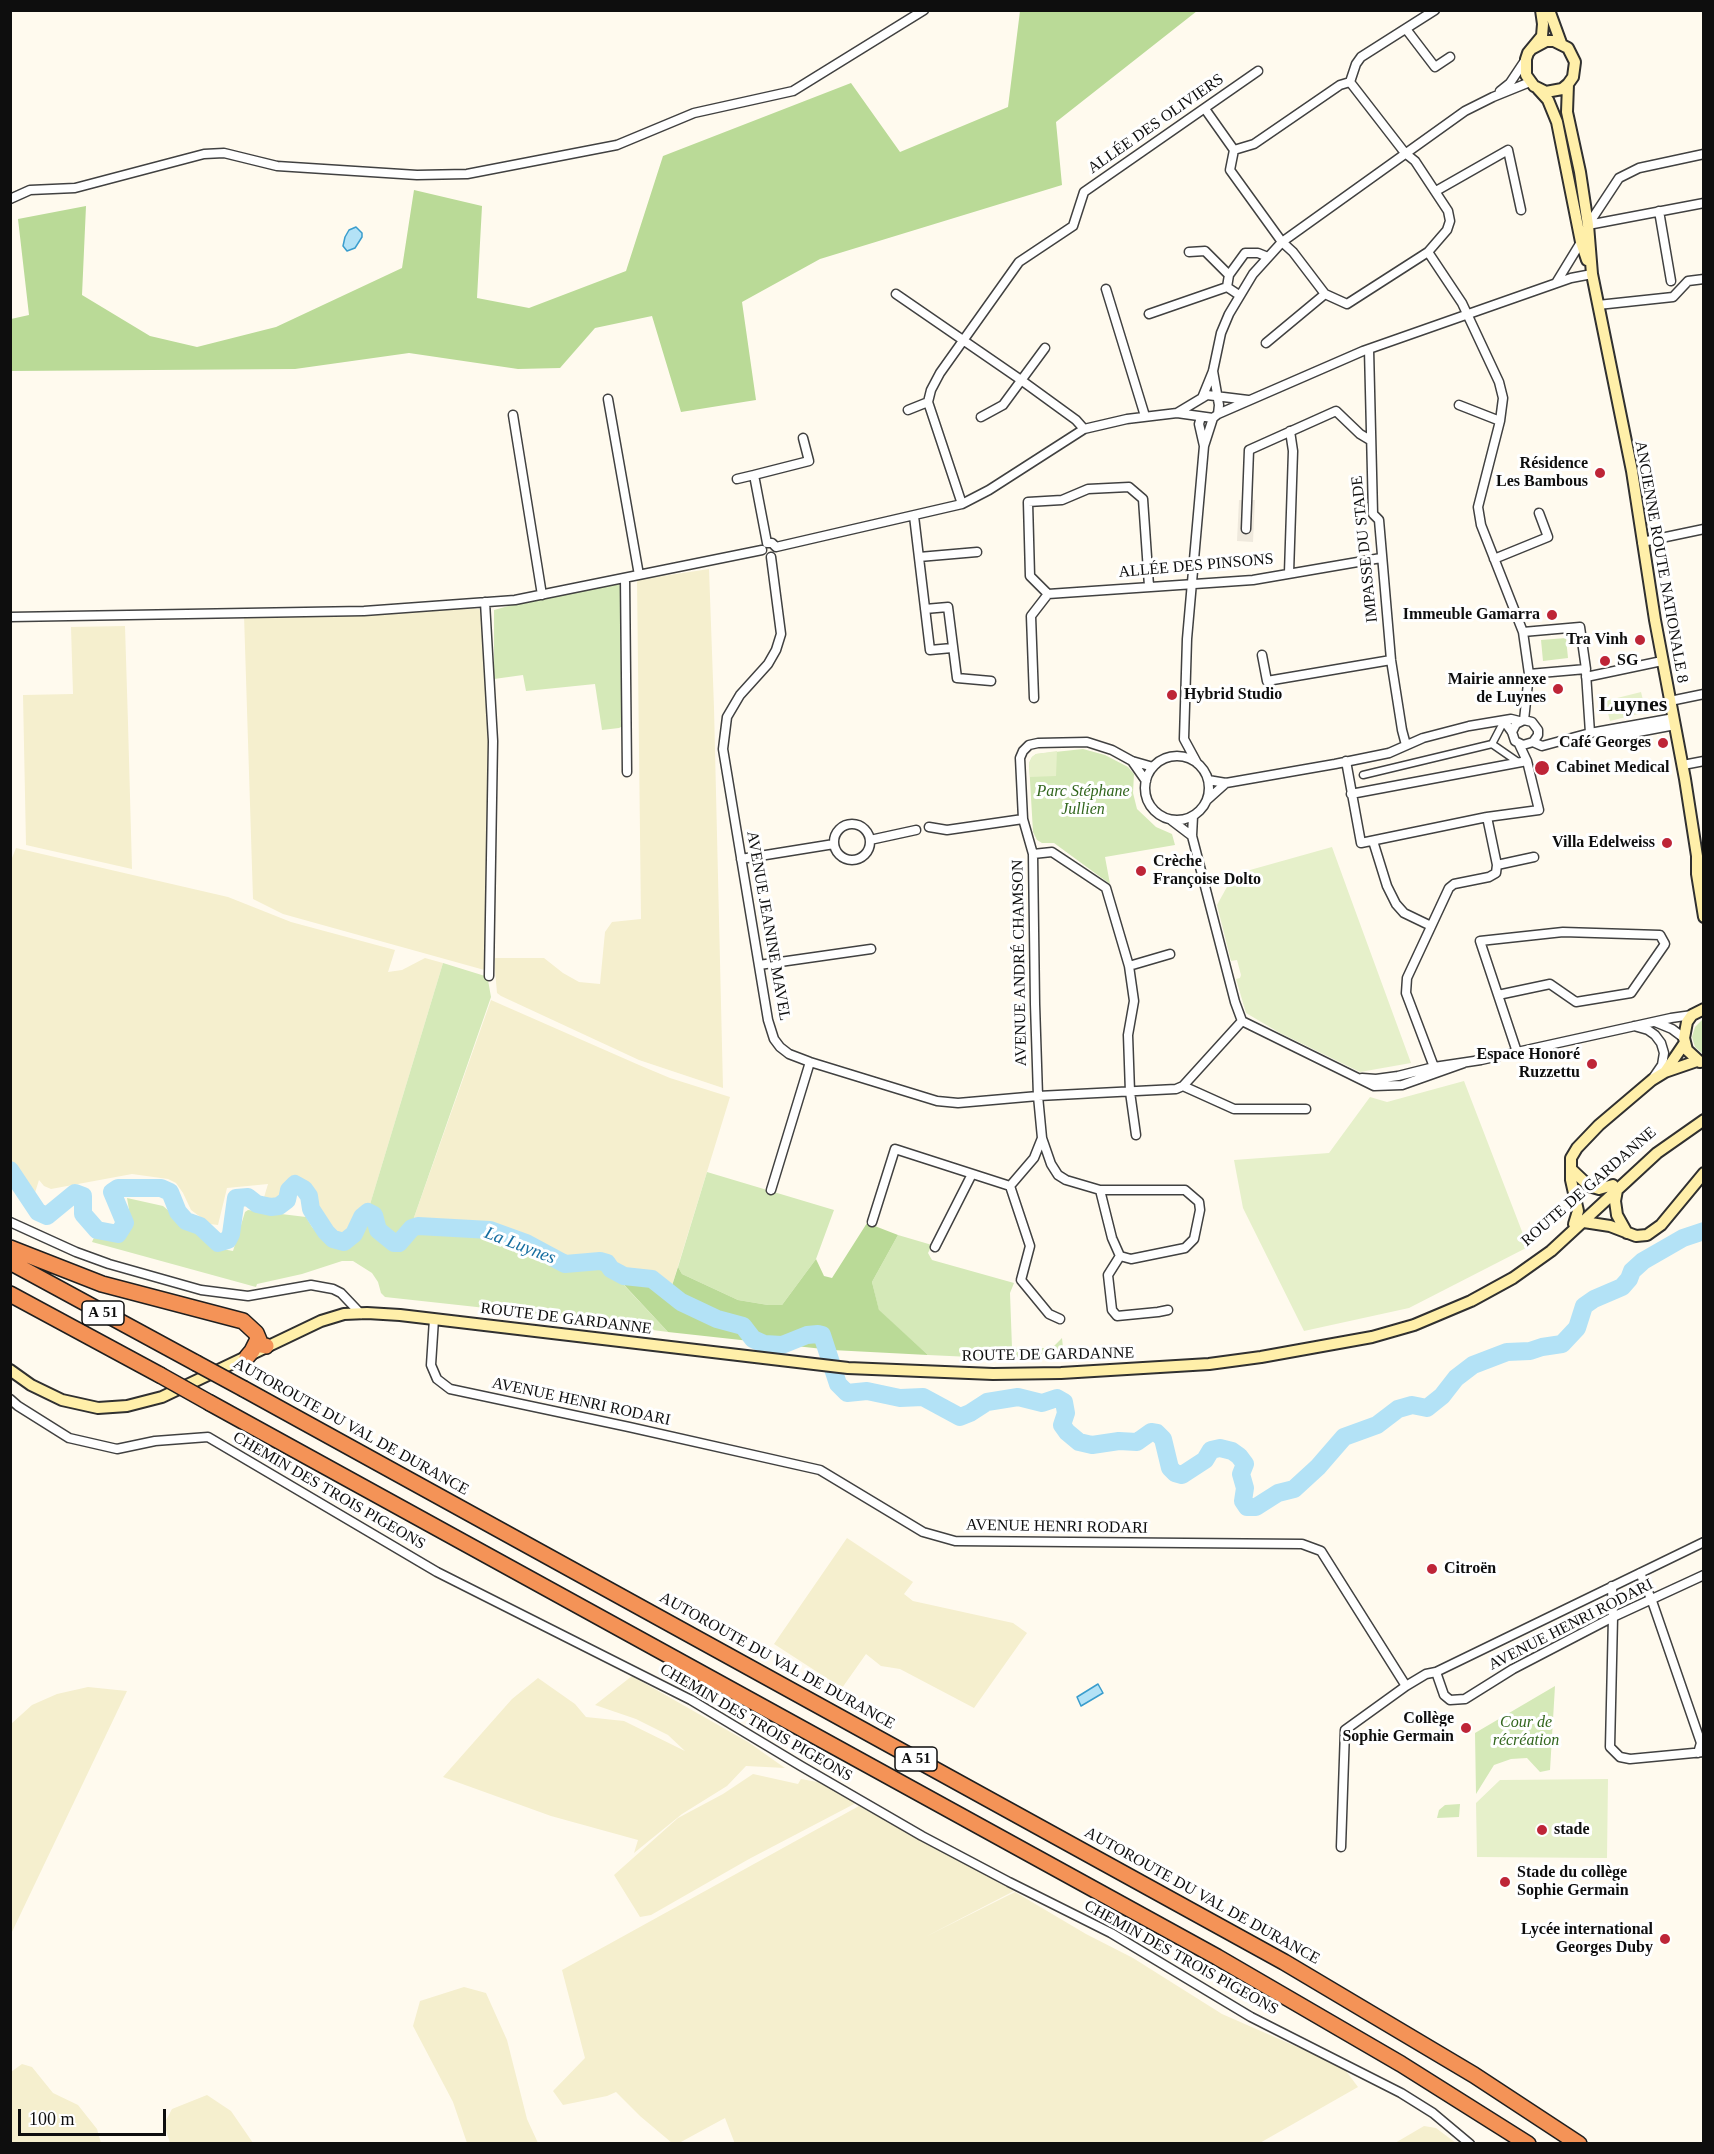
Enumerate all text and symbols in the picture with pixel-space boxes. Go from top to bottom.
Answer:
street label: ALLÉE DES OLIVIERS [1084,70,1228,178]
street label: ANCIENNE ROUTE NATIONALE 8 [1630,439,1692,685]
place label: Résidence Les Bambous [1496,454,1588,492]
marker: Résidence Les Bambous [1593,466,1607,480]
street label: IMPASSE DU STADE [1348,475,1382,623]
street label: ALLÉE DES PINSONS [1118,550,1274,582]
place label: Immeuble Gamarra [1403,605,1540,625]
marker: Immeuble Gamarra [1545,608,1559,622]
place label: Tra Vinh [1566,630,1628,650]
marker: Tra Vinh [1633,633,1647,647]
place label: SG [1617,651,1638,671]
marker: SG [1598,654,1612,668]
place label: Mairie annexe de Luynes [1448,670,1546,708]
marker: Mairie annexe de Luynes [1551,682,1565,696]
place label: Hybrid Studio [1184,685,1282,705]
marker: Hybrid Studio [1165,688,1179,702]
district label: Luynes [1599,692,1667,718]
place label: Café Georges [1559,733,1651,753]
marker: Café Georges [1656,736,1670,750]
place label: Cabinet Medical [1556,758,1669,778]
marker: Cabinet Medical [1533,759,1551,777]
park label: Parc Stéphane Jullien [1036,782,1130,820]
street label: AVENUE JEANINE MAVEL [742,830,794,1022]
place label: Villa Edelweiss [1552,833,1655,853]
marker: Villa Edelweiss [1660,836,1674,850]
place label: Crèche Françoise Dolto [1153,852,1261,890]
street label: AVENUE ANDRÉ CHAMSON [1009,859,1031,1067]
marker: Crèche Françoise Dolto [1134,864,1148,878]
place label: Espace Honoré Ruzzettu [1476,1045,1580,1083]
marker: Espace Honoré Ruzzettu [1585,1057,1599,1071]
street label: ROUTE DE GARDANNE [1518,1123,1660,1251]
water label: La Luynes [481,1223,559,1269]
street label: ROUTE DE GARDANNE [479,1299,653,1339]
road number: A 51 [82,1301,124,1325]
street label: ROUTE DE GARDANNE [962,1344,1134,1366]
street label: AUTOROUTE DU VAL DE DURANCE [230,1354,472,1500]
street label: AVENUE HENRI RODARI [490,1374,672,1430]
street label: CHEMIN DES TROIS PIGEONS [229,1428,429,1554]
street label: AVENUE HENRI RODARI [966,1516,1148,1538]
place label: Citroën [1444,1559,1496,1579]
marker: Citroën [1425,1562,1439,1576]
street label: AVENUE HENRI RODARI [1486,1575,1656,1675]
street label: AUTOROUTE DU VAL DE DURANCE [656,1588,898,1734]
street label: CHEMIN DES TROIS PIGEONS [656,1660,856,1786]
place label: Collège Sophie Germain [1342,1709,1454,1747]
park label: Cour de récréation [1493,1713,1559,1751]
marker: Collège Sophie Germain [1459,1721,1473,1735]
road number: A 51 [895,1747,937,1771]
place label: stade [1554,1820,1590,1840]
street label: AUTOROUTE DU VAL DE DURANCE [1081,1823,1323,1969]
marker: stade [1535,1823,1549,1837]
place label: Stade du collège Sophie Germain [1517,1863,1629,1901]
marker: Stade du collège Sophie Germain [1498,1875,1512,1889]
street label: CHEMIN DES TROIS PIGEONS [1081,1896,1281,2020]
place label: Lycée international Georges Duby [1521,1920,1653,1958]
marker: Lycée international Georges Duby [1658,1932,1672,1946]
scale bar [21,2097,170,2135]
text: 100 m [29,2109,75,2129]

